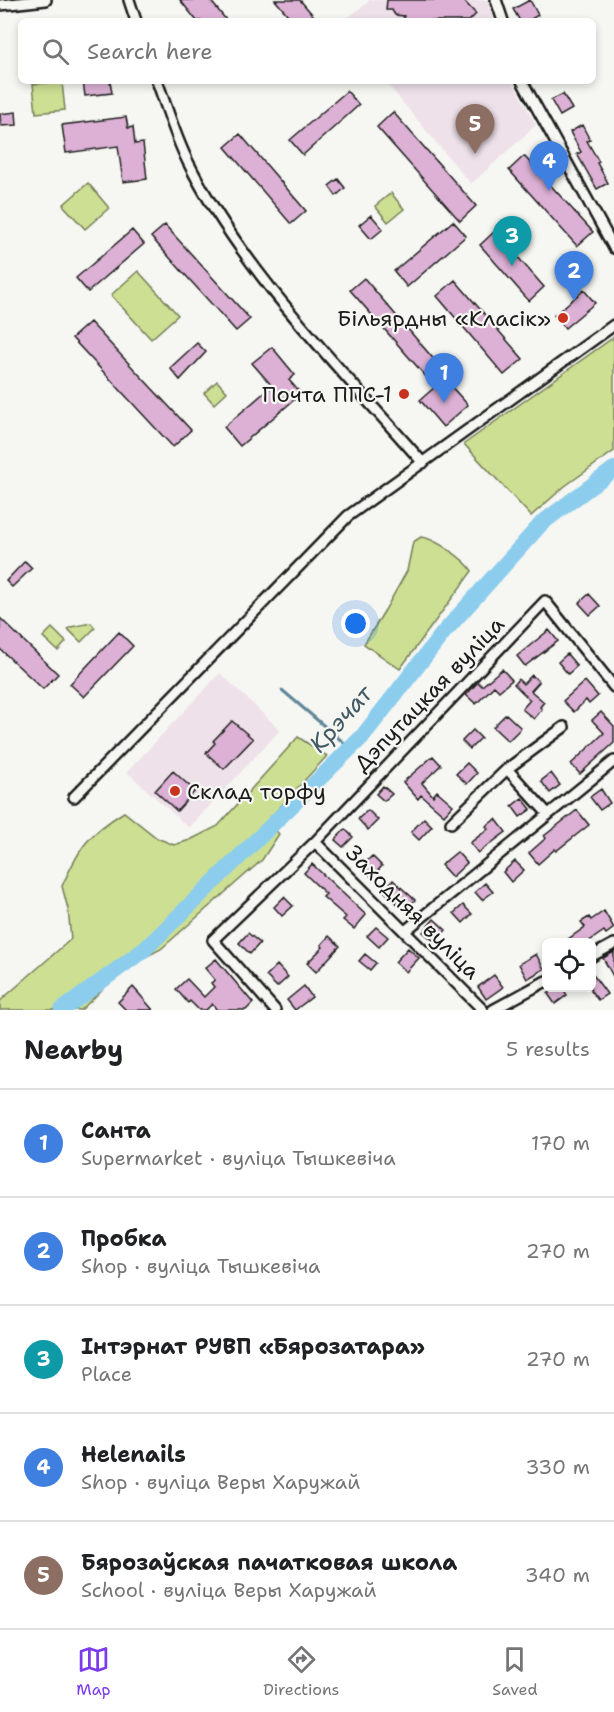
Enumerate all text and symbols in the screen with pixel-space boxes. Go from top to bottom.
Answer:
search box [18,18,596,84]
icon: search [39,35,72,68]
text: Search here [87,37,213,66]
pin: 5 [456,104,494,154]
pin: 4 [530,142,568,191]
pin: 3 [492,216,532,266]
pin: 2 [554,252,594,301]
place label: Більярдны «Класік» [337,304,551,333]
marker: Більярдны «Класік» [556,311,570,325]
pin: 1 [424,354,464,403]
place label: Почта ППС-1 [262,380,392,409]
marker: Почта ППС-1 [397,387,411,401]
your location [341,609,370,638]
street label: Дэпутацкая вуліца [347,610,511,778]
water label: Крэчат [302,677,381,760]
place label: Склад торфу [187,777,326,806]
marker: Склад торфу [168,784,182,798]
street label: Заходняя вуліца [340,839,487,986]
map controls [542,938,596,992]
button: locate [542,938,596,992]
text: Nearby [24,1032,123,1067]
text: 5 results [506,1036,590,1062]
text: Санта [81,1116,151,1145]
text: 1 [39,1130,48,1156]
text: 170 m [531,1130,590,1156]
text: Supermarket · вуліца Тышкевіча [81,1145,396,1171]
text: Пробка [81,1224,166,1253]
text: 2 [37,1238,51,1264]
text: 270 m [526,1238,590,1264]
text: Shop · вуліца Тышкевіча [81,1253,321,1279]
text: Інтэрнат РУВП «Бярозатара» [81,1332,425,1361]
text: 3 [37,1346,51,1372]
text: 270 m [526,1346,590,1372]
text: Place [81,1361,132,1387]
text: Helenails [81,1440,186,1469]
text: 4 [37,1454,51,1480]
text: 330 m [526,1454,590,1480]
text: Shop · вуліца Веры Харужай [81,1469,360,1495]
text: Бярозаўская пачатковая школа [81,1548,457,1577]
text: 5 [37,1562,50,1588]
text: 340 m [525,1562,590,1588]
text: School · вуліца Веры Харужай [81,1577,377,1603]
tab: Map [76,1643,111,1700]
tab: Directions [263,1643,340,1700]
tab: Saved [492,1643,538,1700]

